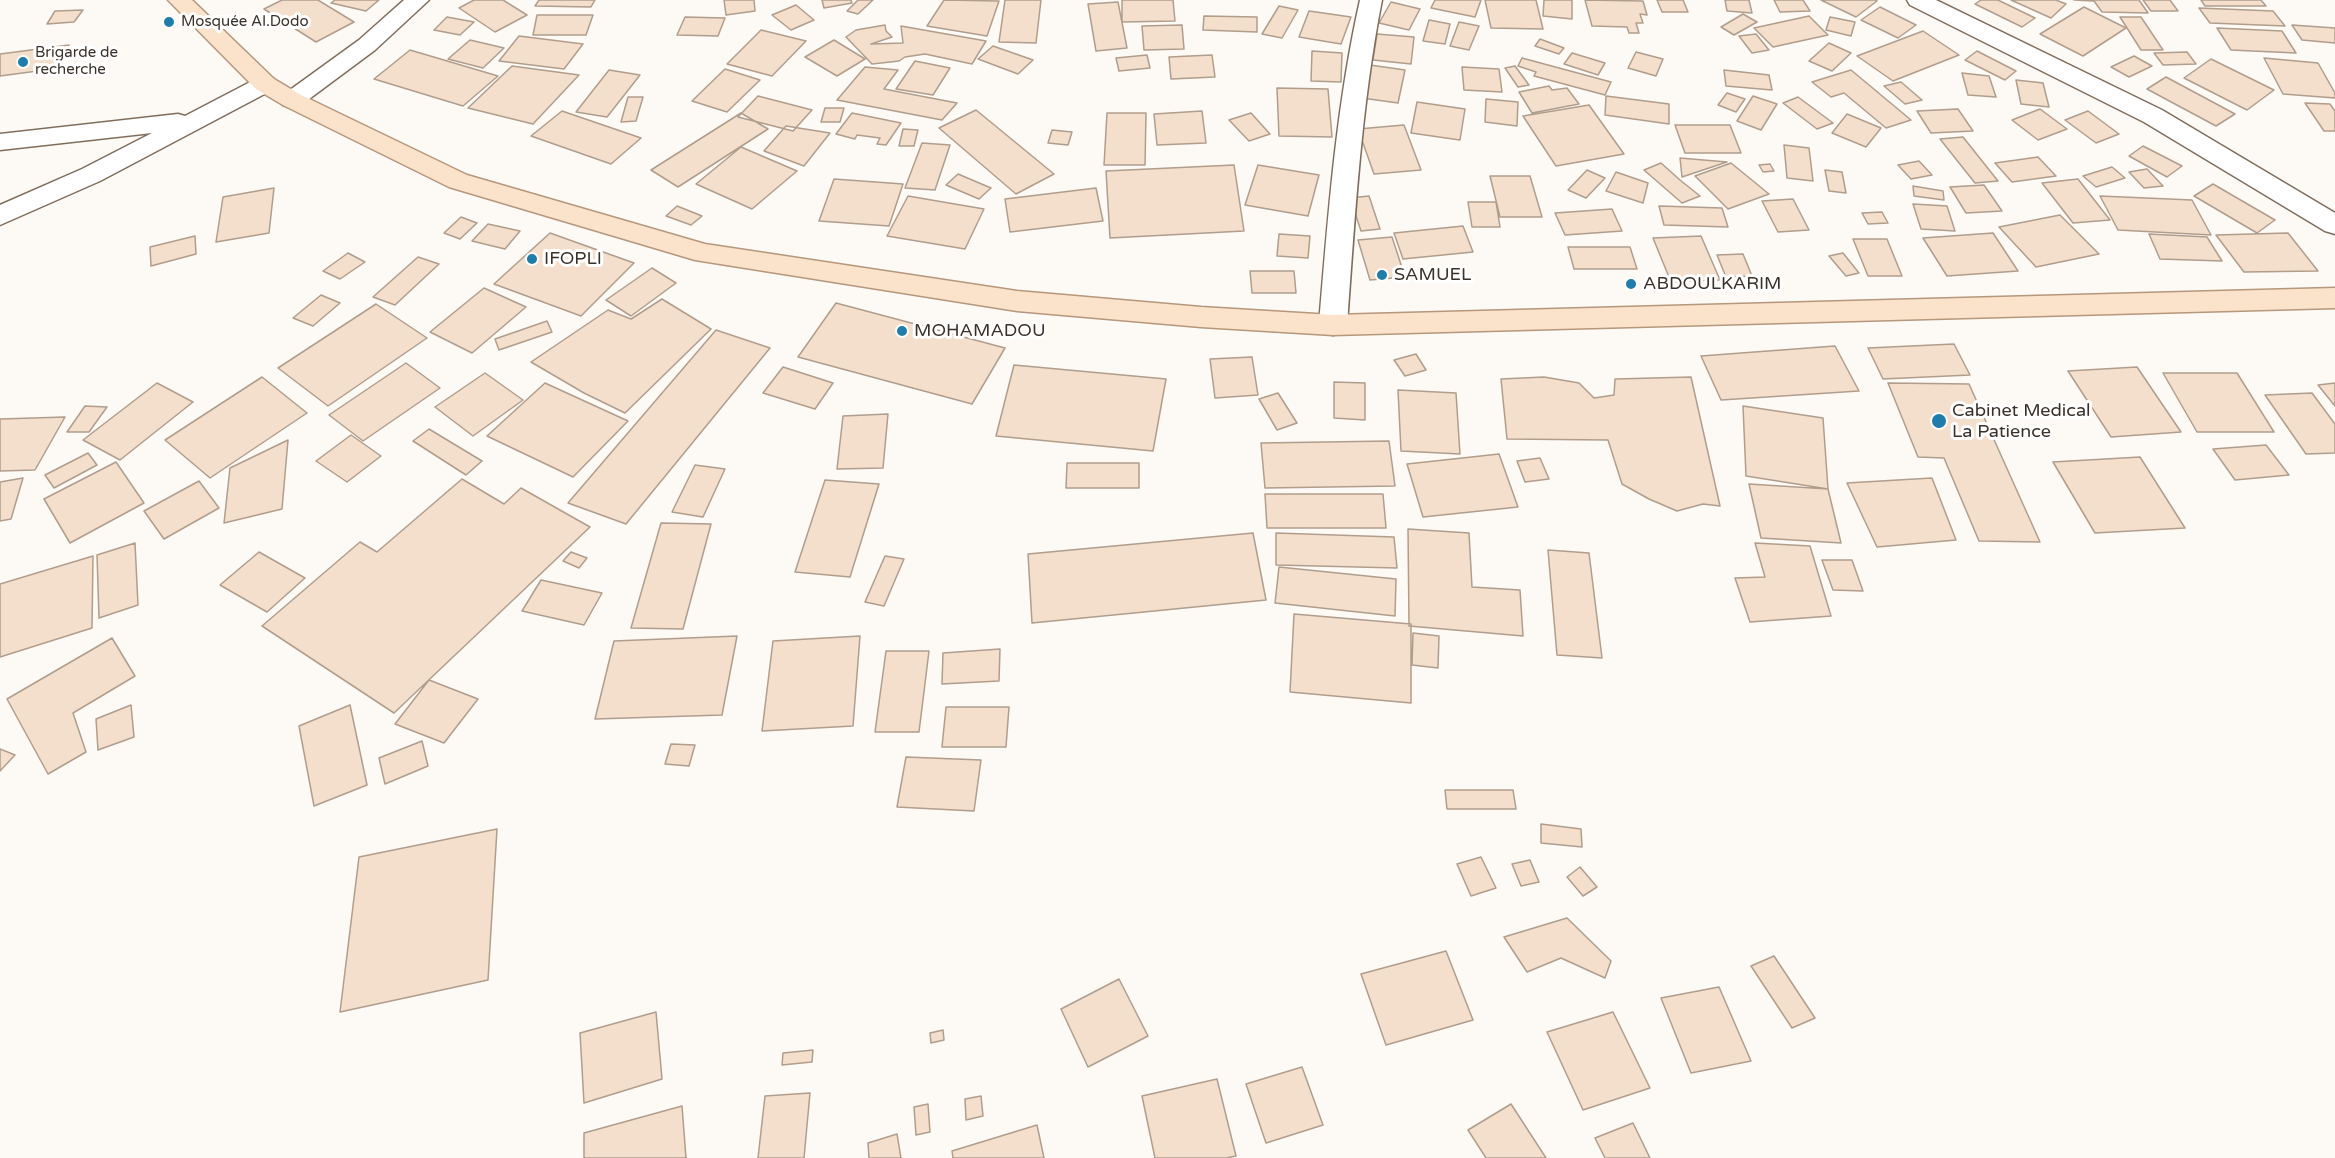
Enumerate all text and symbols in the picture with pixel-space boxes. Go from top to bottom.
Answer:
place label: Mosquée Al.Dodo [181,13,308,31]
marker: Mosquée Al.Dodo [162,15,176,29]
place label: Brigarde de recherche [35,44,118,79]
marker: Brigarde de recherche [16,55,30,69]
place label: IFOPLI [544,248,602,270]
marker: IFOPLI [525,252,539,266]
place label: SAMUEL [1394,264,1471,286]
marker: SAMUEL [1375,268,1389,282]
place label: ABDOULKARIM [1643,273,1782,295]
marker: ABDOULKARIM [1624,277,1638,291]
place label: MOHAMADOU [914,320,1046,342]
marker: MOHAMADOU [895,324,909,338]
place label: Cabinet Medical La Patience [1952,400,2091,442]
marker: Cabinet Medical La Patience [1930,412,1948,430]

